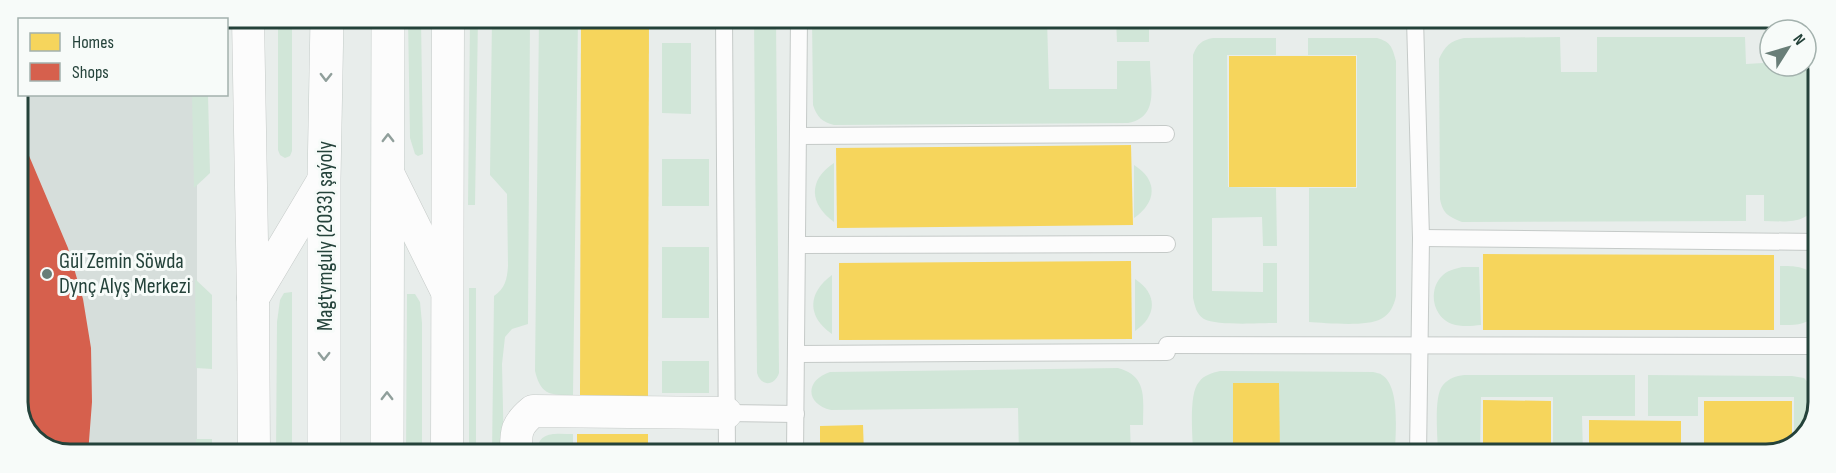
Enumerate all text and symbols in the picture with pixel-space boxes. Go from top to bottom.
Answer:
legend [18,18,228,96]
north arrow [1758,18,1818,78]
text: N [1789,31,1809,49]
text: Homes [72,32,114,53]
text: Shops [72,62,109,83]
one-way arrow [320,72,332,81]
one-way arrow [382,133,394,142]
street label: Magtymguly (2033) şaýoly [312,140,339,331]
place label: Gül Zemin Söwda Dynç Alyş Merkezi [59,248,191,300]
marker: Gül Zemin Söwda Dynç Alyş Merkezi [40,267,54,281]
one-way arrow [318,351,330,360]
one-way arrow [381,391,393,400]

